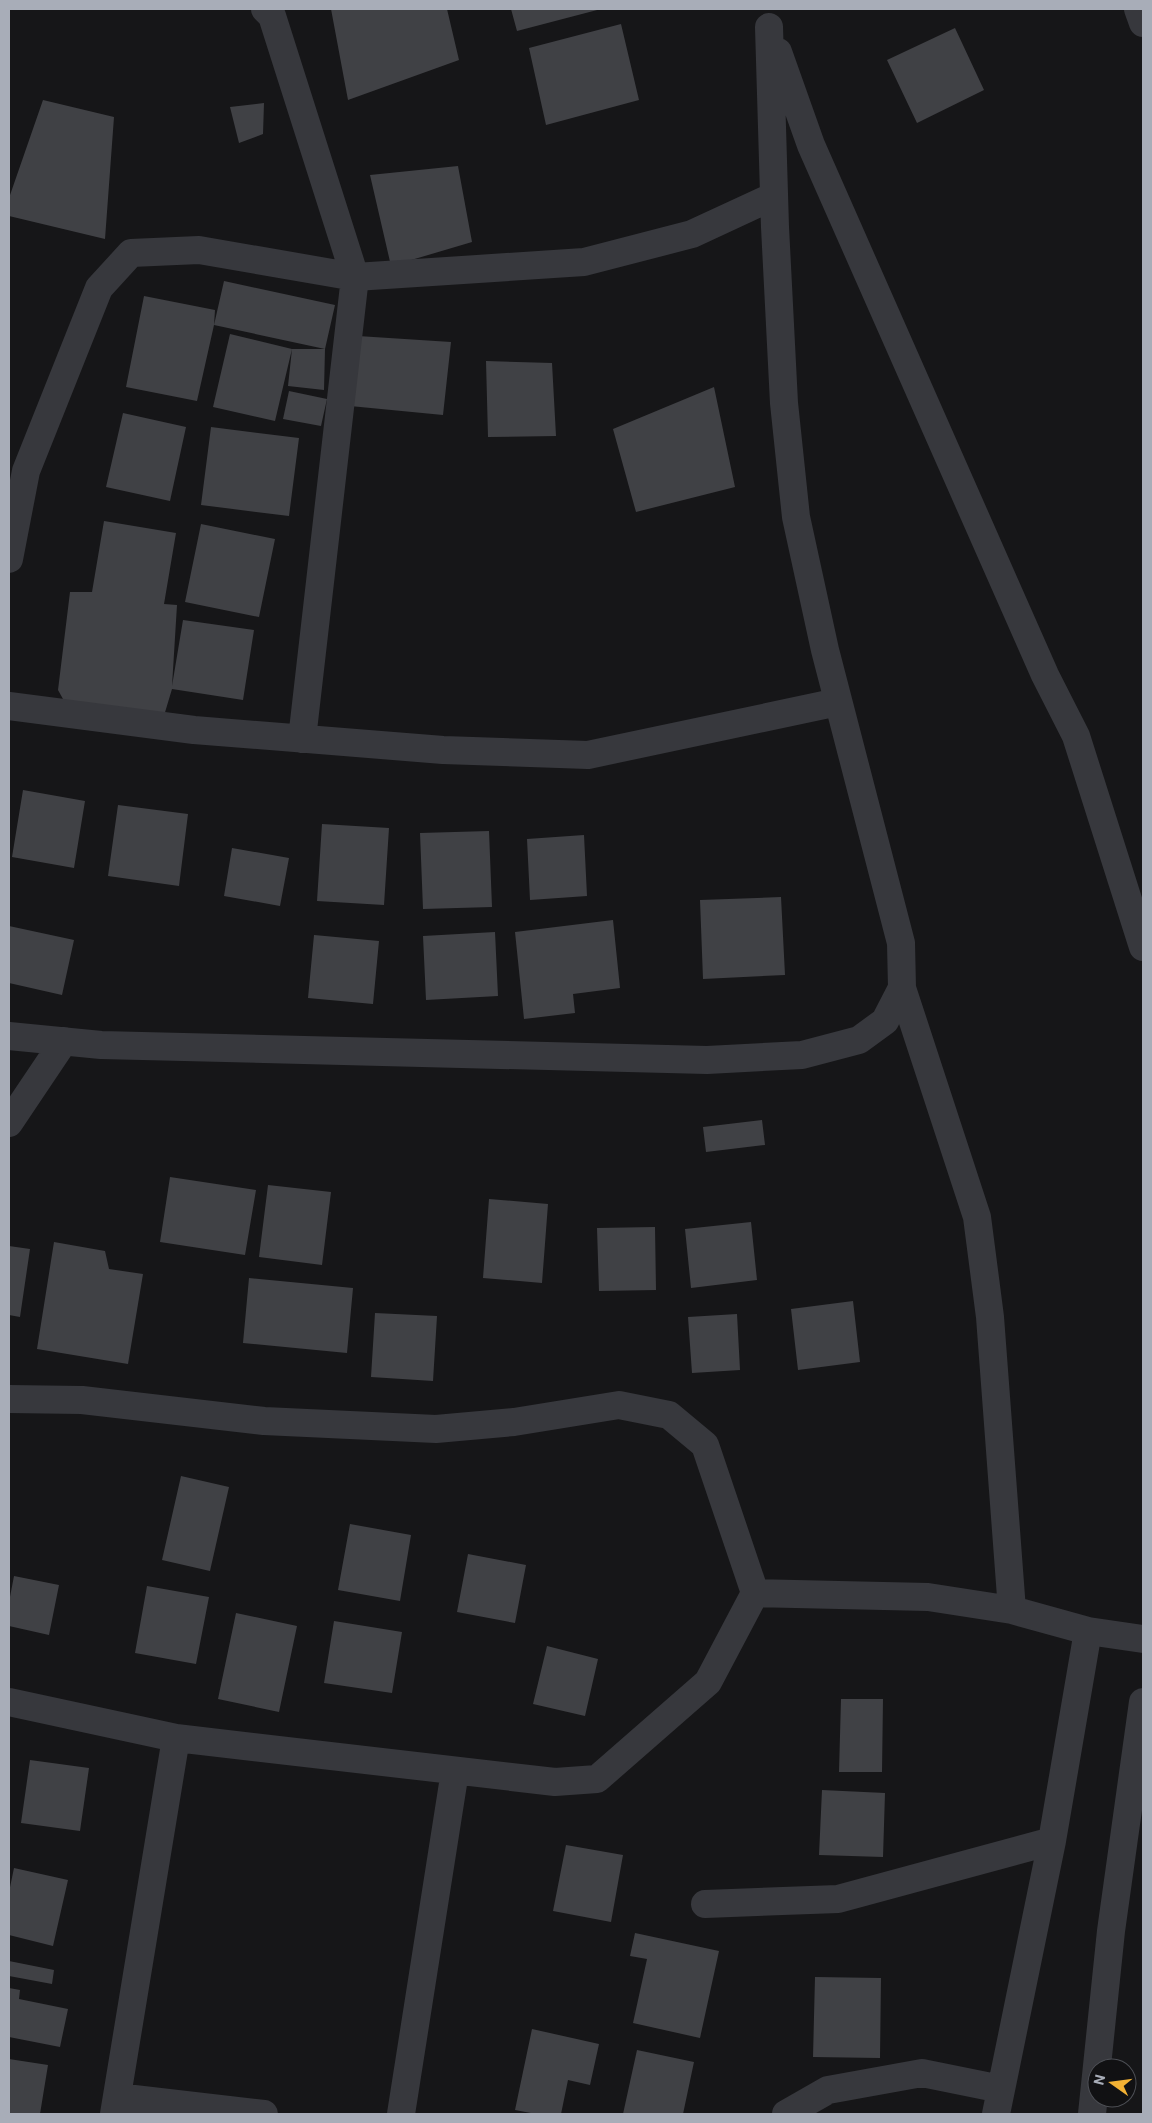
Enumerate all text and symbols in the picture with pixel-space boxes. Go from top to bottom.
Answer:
north arrow [1087,2058,1137,2108]
text: N [1090,2073,1108,2087]

